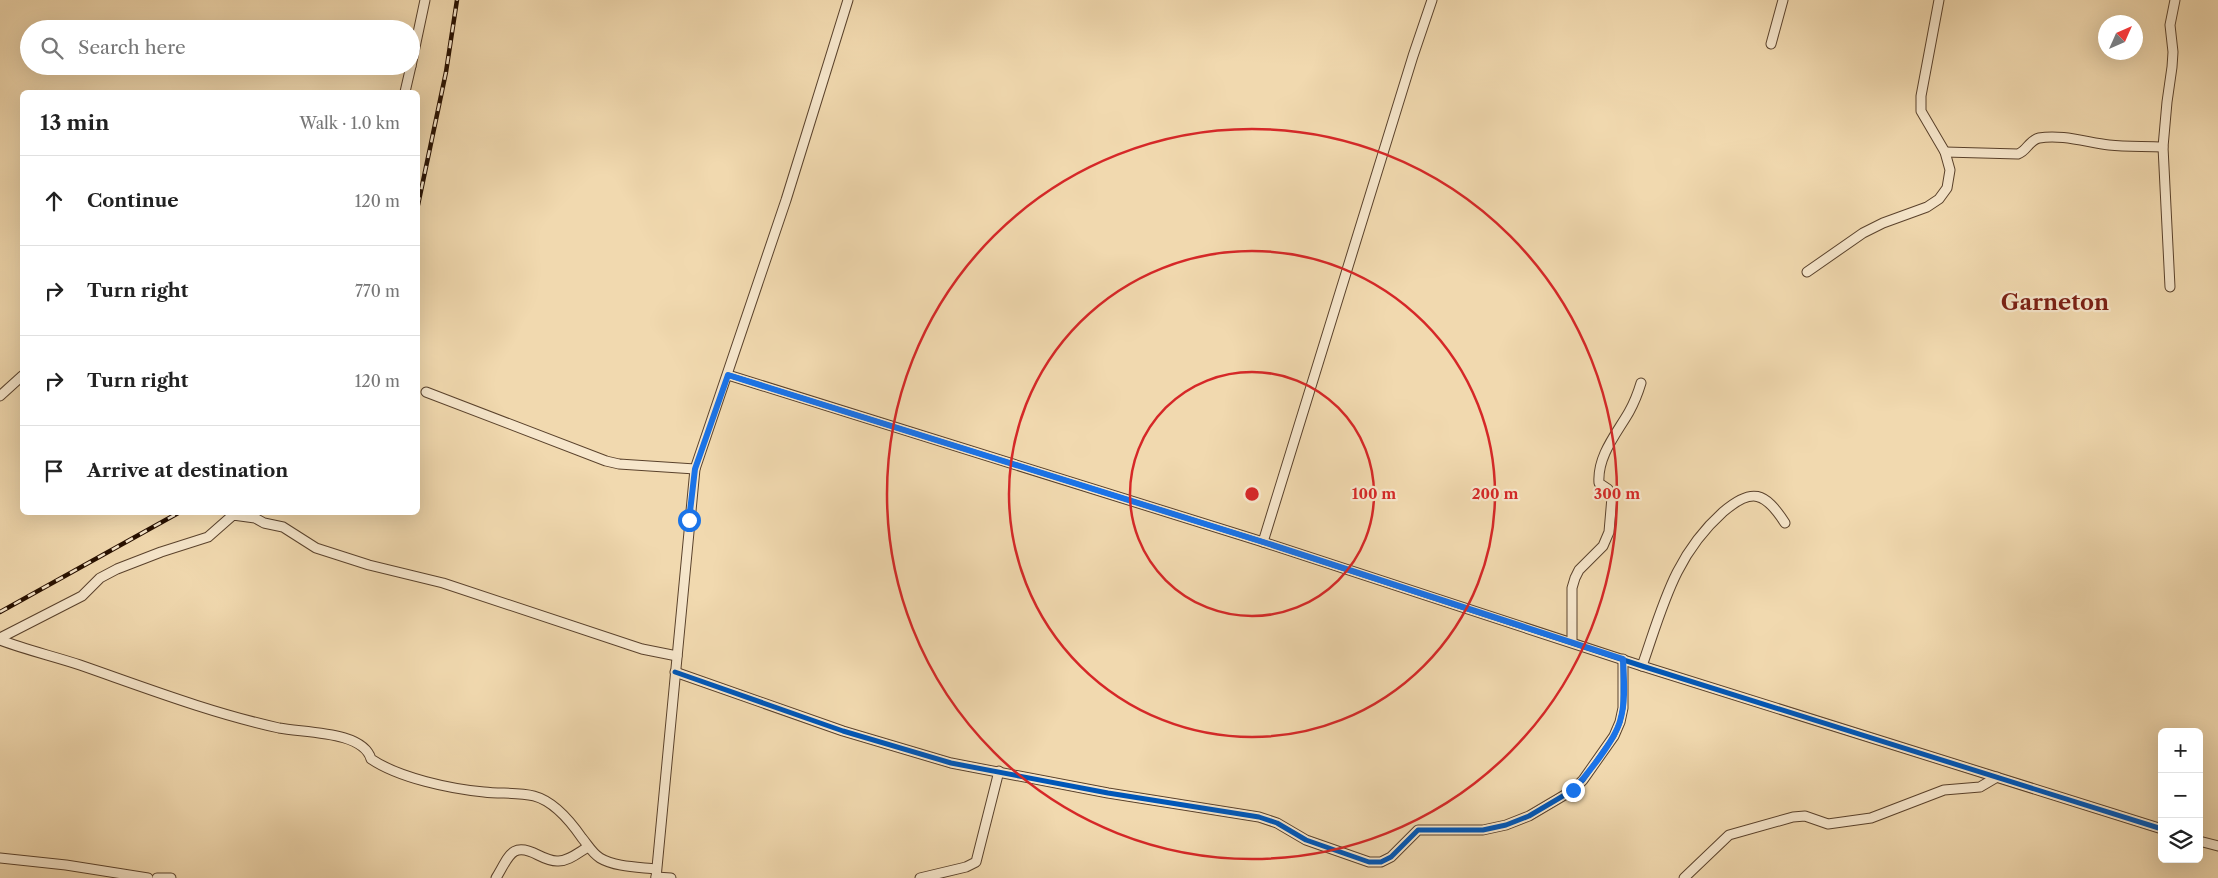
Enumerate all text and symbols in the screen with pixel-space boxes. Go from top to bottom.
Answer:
north arrow [2098,15,2143,60]
search box [20,20,420,75]
icon: search [38,34,66,62]
text: Search here [78,36,186,59]
text: 13 min [40,110,109,135]
text: Walk · 1.0 km [300,113,400,133]
icon: ahead [40,187,68,215]
text: Continue [87,189,179,212]
text: 120 m [355,191,400,211]
icon: right [40,277,68,305]
text: Turn right [87,279,188,302]
text: 770 m [355,281,400,301]
district label: Garneton [2001,289,2109,316]
icon: right [40,367,68,395]
text: Turn right [87,369,188,392]
text: 120 m [355,371,400,391]
icon: arrive [40,457,68,485]
text: Arrive at destination [87,459,288,482]
text: 100 m [1352,484,1396,503]
text: 200 m [1472,484,1518,503]
text: 300 m [1594,484,1640,503]
centre of rings [1243,485,1261,503]
route start [678,509,701,532]
map controls [2158,728,2203,863]
button: + [2158,728,2203,773]
button: − [2158,773,2203,818]
route end [1562,779,1585,802]
button: layers [2158,818,2203,863]

